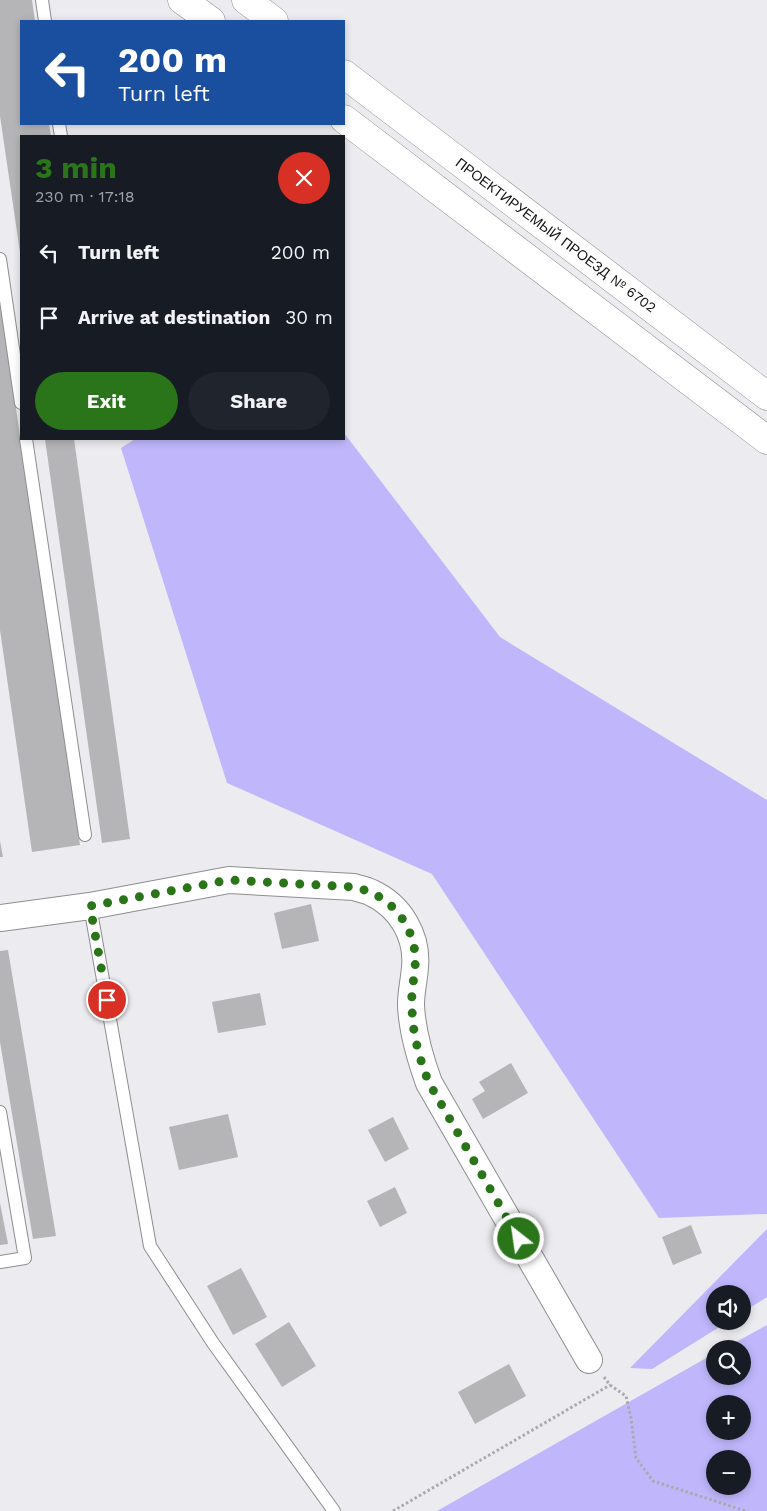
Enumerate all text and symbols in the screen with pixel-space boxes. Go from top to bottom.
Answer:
text: 200 m [118,39,227,81]
icon: left [35,40,100,105]
text: Turn left [118,81,210,106]
text: 3 min [35,150,117,185]
button: close [278,152,330,204]
street label: ПРОЕКТИРУЕМЫЙ ПРОЕЗД № 6702 [453,154,660,316]
text: 230 m · 17:18 [35,187,135,206]
icon: left [35,239,63,267]
text: Turn left [78,241,159,264]
text: 200 m [271,241,330,264]
icon: arrive [35,304,63,332]
text: Arrive at destination [78,306,270,329]
text: 30 m [285,306,333,329]
button: Exit [35,372,178,430]
button: Share [188,372,330,430]
pin [86,979,128,1021]
icon: arrive [93,986,121,1014]
position arrow [492,1212,544,1264]
map controls [706,1285,751,1495]
button: sound [706,1285,751,1330]
button: search [706,1340,751,1385]
button: + [706,1395,751,1440]
button: − [706,1450,751,1495]

